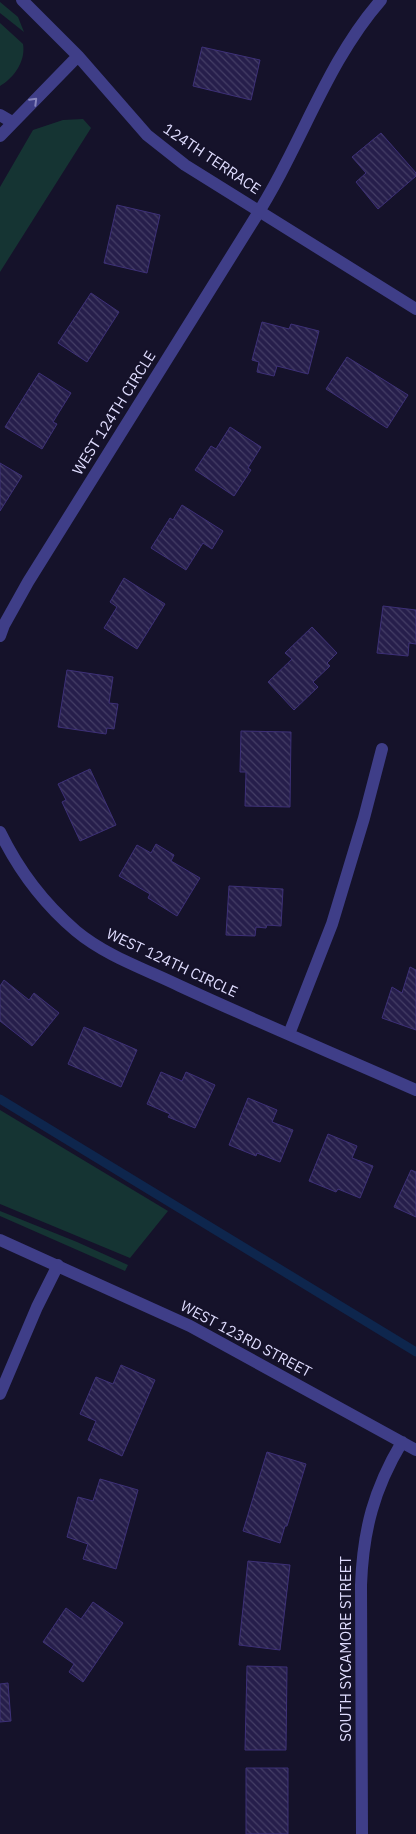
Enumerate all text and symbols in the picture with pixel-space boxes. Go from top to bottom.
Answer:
one-way arrow [28,97,37,106]
street label: 124TH TERRACE [160,119,265,198]
street label: WEST 124TH CIRCLE [68,347,159,478]
street label: WEST 124TH CIRCLE [103,924,241,1001]
street label: WEST 123RD STREET [177,1296,315,1381]
street label: SOUTH SYCAMORE STREET [336,1556,355,1742]

